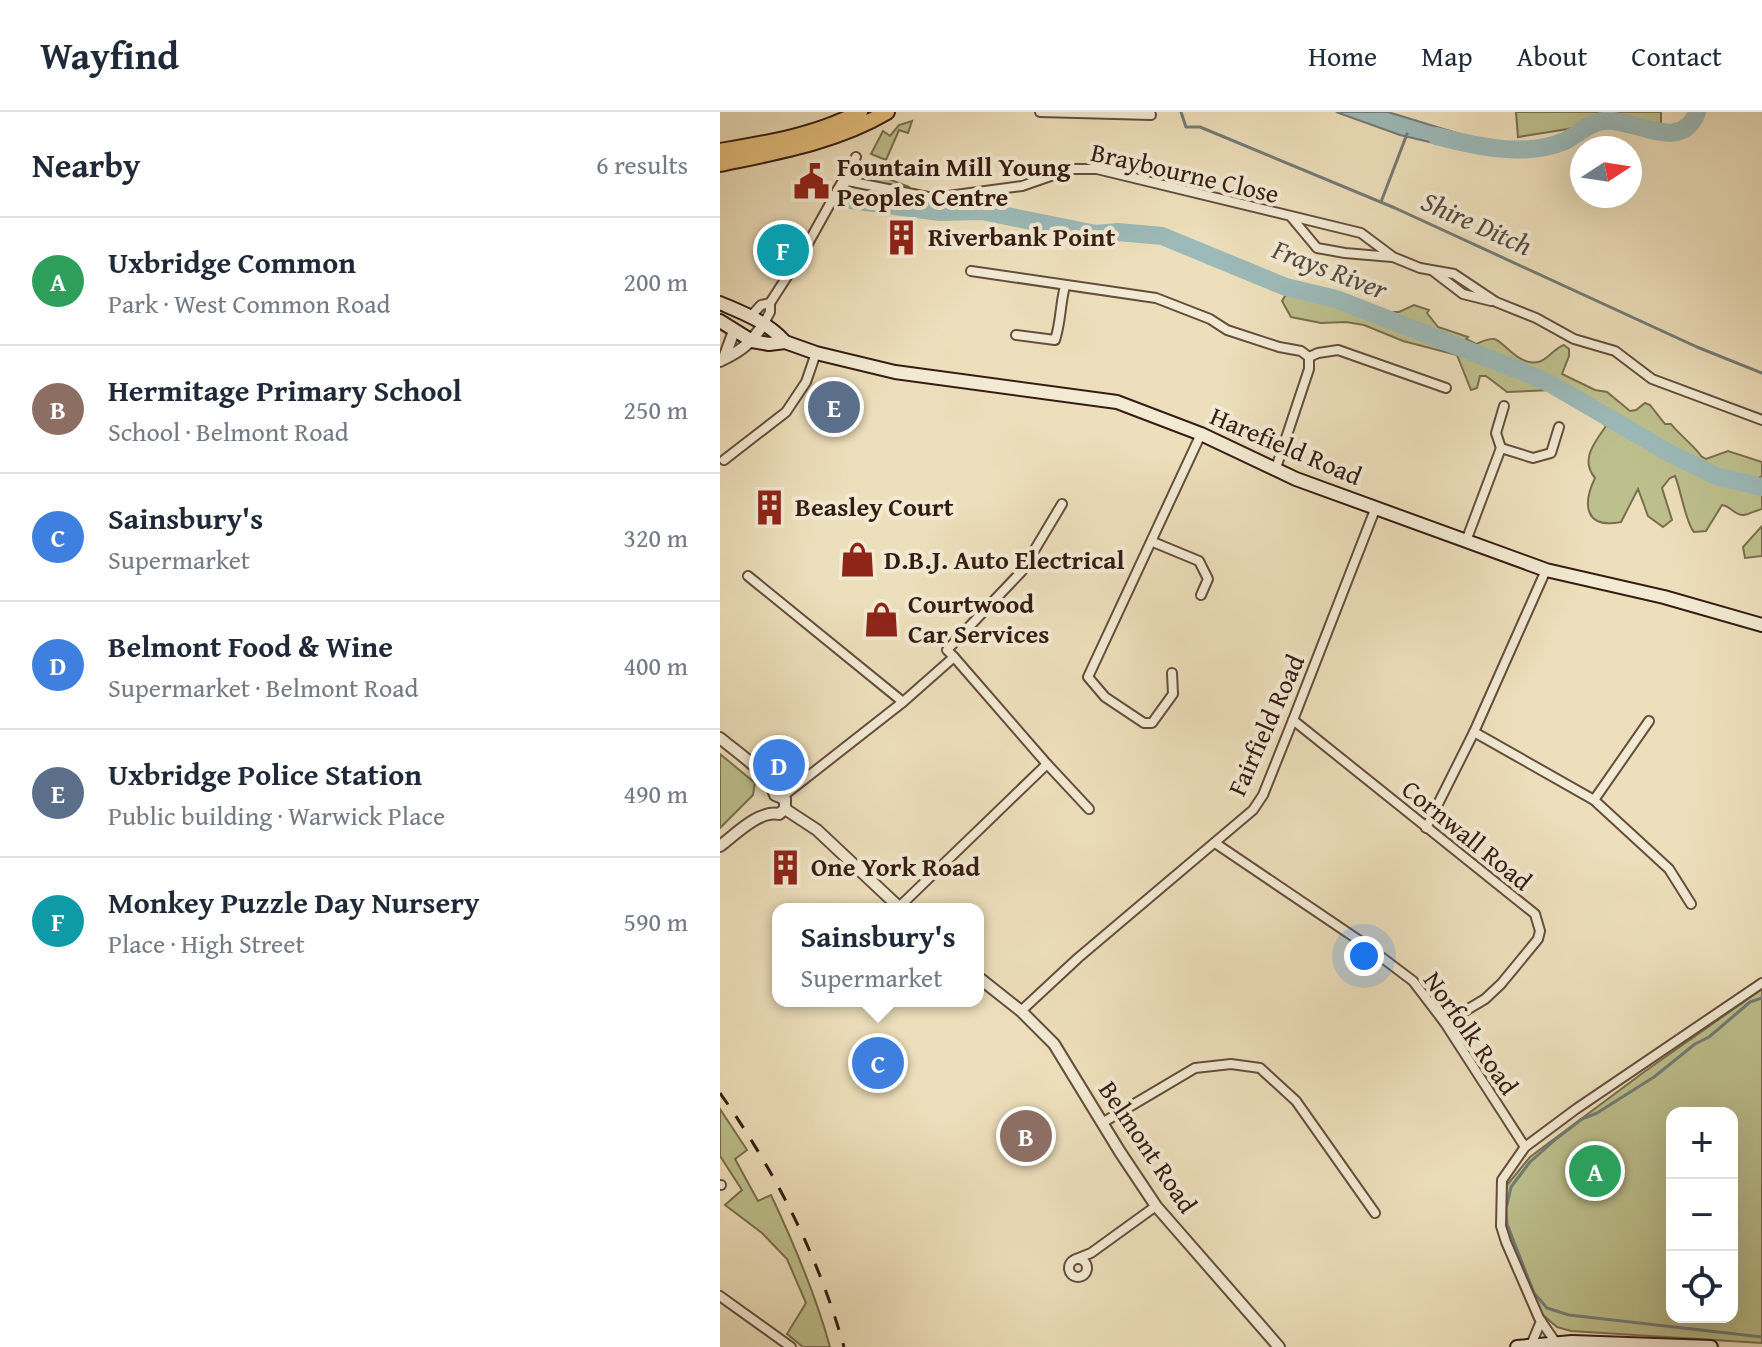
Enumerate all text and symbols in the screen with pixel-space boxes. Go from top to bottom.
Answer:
text: Wayfind [40,27,179,83]
text: Home [1308,35,1377,76]
text: Map [1421,35,1473,76]
text: About [1517,35,1587,76]
text: Contact [1631,35,1722,76]
street label: Braybourne Close [1087,132,1283,213]
north arrow [1570,136,1642,208]
text: Nearby [32,140,141,189]
text: 6 results [596,145,688,184]
place label: Fountain Mill Young Peoples Centre [837,147,1071,216]
public building icon: Fountain Mill Young Peoples Centre [792,163,830,201]
water label: Shire Ditch [1415,180,1539,265]
place label: Riverbank Point [928,217,1115,256]
building icon: Riverbank Point [883,218,921,256]
pin: F [757,220,809,280]
water label: Frays River [1266,228,1395,310]
text: Uxbridge Common [108,240,356,284]
text: A [50,262,66,301]
text: 200 m [623,262,688,301]
text: Park · West Common Road [108,284,390,323]
text: Hermitage Primary School [108,368,462,412]
pin: E [808,377,860,437]
text: B [50,390,66,429]
text: 250 m [623,390,688,429]
street label: Harefield Road [1204,396,1368,495]
text: School · Belmont Road [108,412,349,451]
place label: Beasley Court [795,487,954,526]
building icon: Beasley Court [750,488,788,526]
text: Sainsbury's [108,496,263,540]
text: C [51,518,65,557]
text: 320 m [623,518,688,557]
text: Supermarket [108,540,250,579]
place label: D.B.J. Auto Electrical [884,540,1125,579]
shop icon: D.B.J. Auto Electrical [839,541,877,579]
place label: Courtwood Car Services [908,584,1049,653]
shop icon: Courtwood Car Services [863,600,901,638]
text: Belmont Food & Wine [108,624,393,668]
text: D [50,646,66,685]
text: 400 m [623,646,688,685]
street label: Fairfield Road [1217,648,1314,802]
text: Supermarket · Belmont Road [108,668,418,707]
pin: D [753,735,805,795]
text: Uxbridge Police Station [108,752,422,796]
street label: Cornwall Road [1394,770,1541,899]
text: E [51,774,65,813]
text: 490 m [623,774,688,813]
text: Public building · Warwick Place [108,796,445,835]
place label: One York Road [811,847,980,886]
building icon: One York Road [766,848,804,886]
text: Monkey Puzzle Day Nursery [108,880,479,924]
text: F [51,902,65,941]
text: 590 m [623,902,688,941]
popup [772,903,984,1007]
text: Sainsbury's [800,914,956,958]
text: Place · High Street [108,924,305,963]
your location [1344,936,1384,976]
text: Supermarket [800,958,942,997]
street label: Norfolk Road [1414,963,1529,1103]
pin: C [852,1033,904,1093]
street label: Belmont Road [1090,1073,1207,1221]
pin: B [1000,1106,1052,1166]
map controls [1666,1107,1738,1323]
button: + [1666,1107,1738,1179]
pin: A [1569,1141,1621,1201]
button: − [1666,1179,1738,1251]
button: locate [1666,1251,1738,1323]

